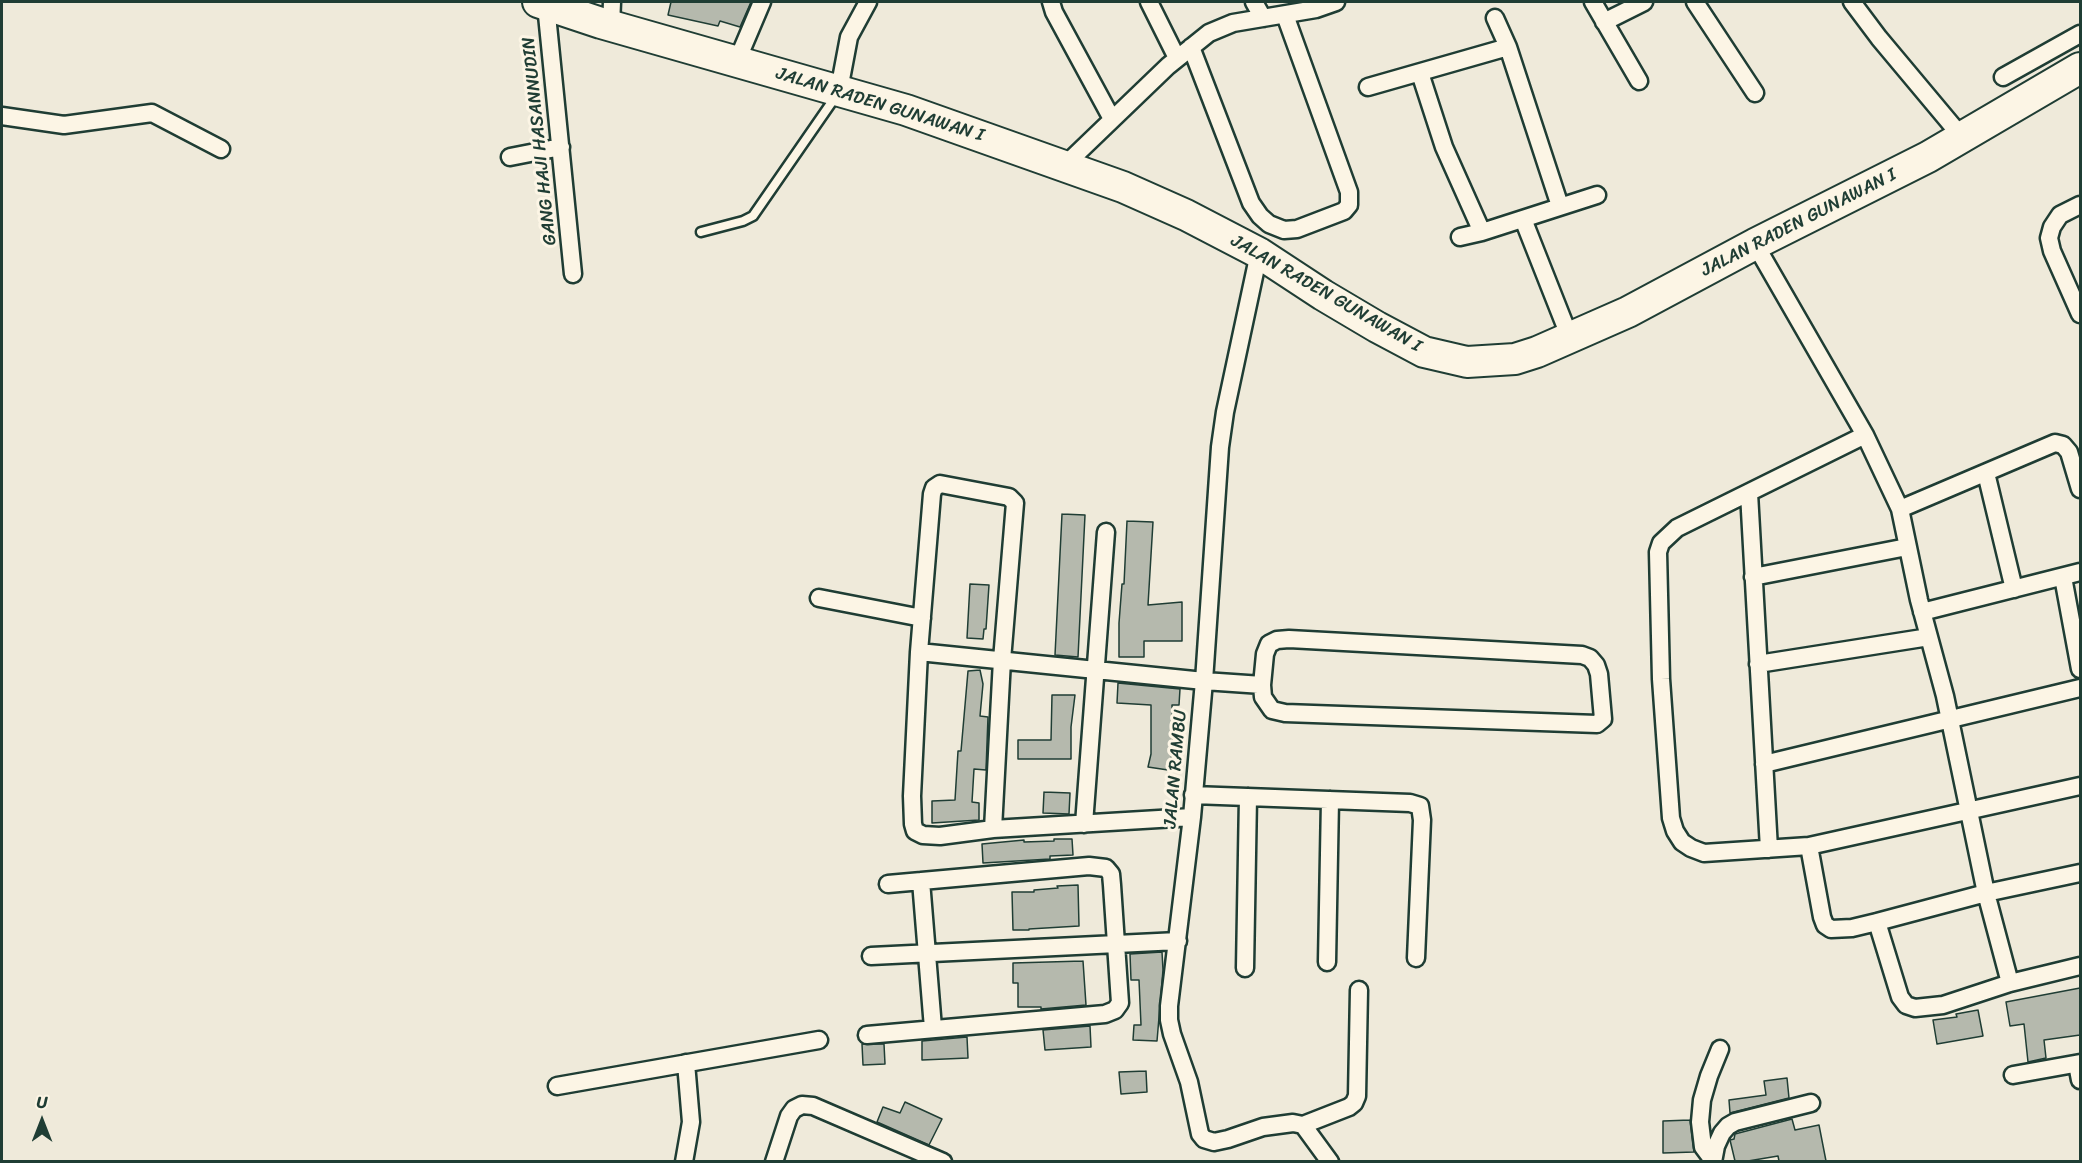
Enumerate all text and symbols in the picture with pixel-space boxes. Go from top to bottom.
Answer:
street label: GANG HAJI HASANNUDIN [518,36,562,246]
street label: JALAN RADEN GUNAWAN I [773,63,987,147]
street label: JALAN RADEN GUNAWAN I [1698,164,1900,282]
street label: JALAN RADEN GUNAWAN I [1227,231,1425,357]
street label: JALAN RAMBU [1160,709,1192,829]
text: U [37,1088,47,1117]
north arrow [12,1091,72,1151]

